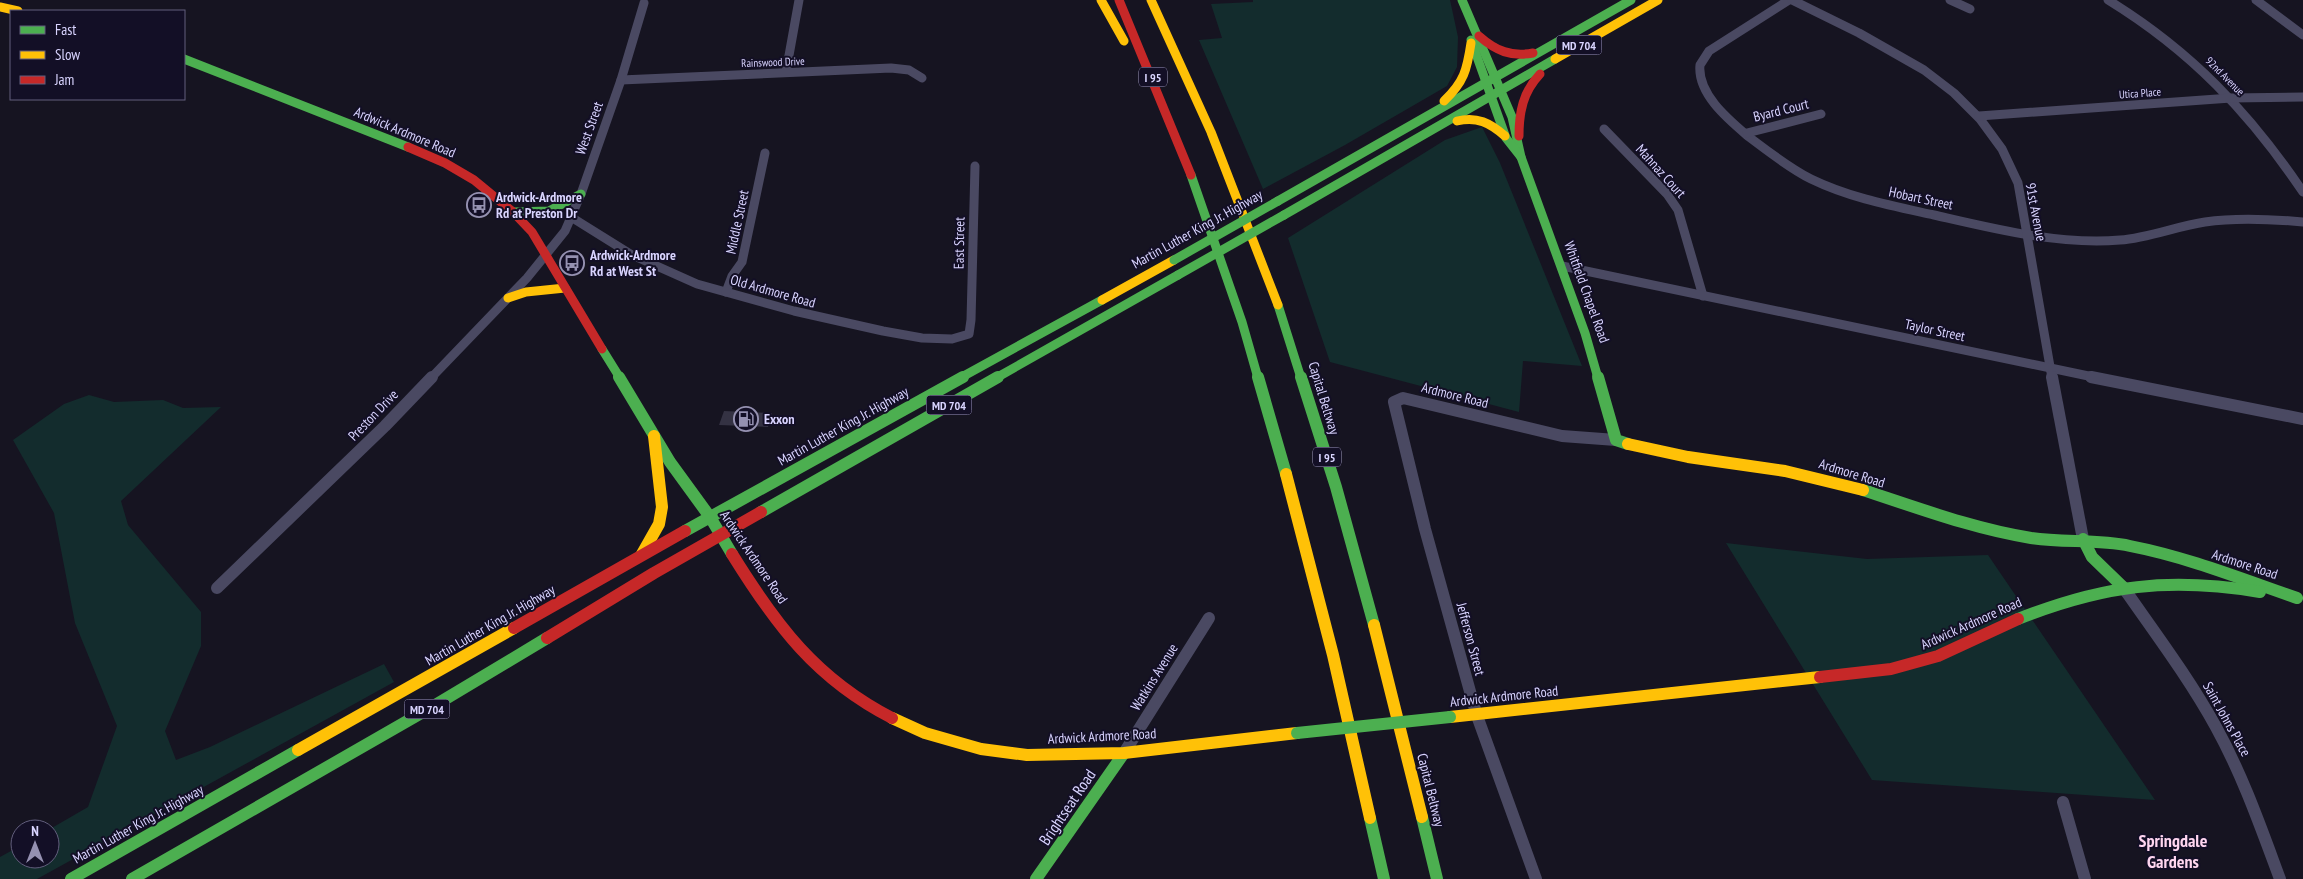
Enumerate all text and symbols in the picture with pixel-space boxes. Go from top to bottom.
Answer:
legend [10,10,185,100]
text: Fast [55,20,76,39]
road number: MD 704 [1556,36,1602,54]
text: Slow [55,45,80,64]
street label: Rainswood Drive [741,54,805,70]
street label: 92nd Avenue [2203,54,2248,99]
road number: I 95 [1139,68,1167,86]
text: Jam [54,70,74,89]
street label: Utica Place [2119,85,2162,101]
street label: Byard Court [1751,94,1811,126]
street label: West Street [571,99,607,157]
street label: Ardwick Ardmore Road [351,102,459,162]
street label: Mahnaz Court [1632,140,1690,202]
street label: 91st Avenue [2022,181,2051,243]
street label: Hobart Street [1887,182,1955,214]
street label: Martin Luther King Jr. Highway [1128,185,1266,273]
place label: Ardwick-Ardmore Rd at Preston Dr [495,188,582,222]
street label: Middle Street [721,188,753,256]
bus stop icon: Ardwick-Ardmore Rd at Preston Dr [466,192,492,218]
street label: East Street [950,217,968,269]
street label: Whitfield Chapel Road [1560,239,1614,345]
place label: Ardwick-Ardmore Rd at West St [589,246,676,280]
bus stop icon: Ardwick-Ardmore Rd at West St [559,250,585,276]
street label: Old Ardmore Road [728,270,818,312]
street label: Taylor Street [1903,315,1967,345]
street label: Capital Beltway [1304,359,1344,437]
street label: Ardmore Road [1420,378,1490,412]
street label: Martin Luther King Jr. Highway [774,382,912,470]
street label: Preston Drive [344,385,402,444]
road number: MD 704 [926,396,972,414]
fuel station icon: Exxon [733,406,759,432]
place label: Exxon [764,410,794,428]
road number: I 95 [1313,448,1341,467]
street label: Ardmore Road [1817,454,1887,492]
street label: Ardwick Ardmore Road [716,507,792,607]
street label: Ardmore Road [2210,545,2280,583]
street label: Martin Luther King Jr. Highway [422,580,559,670]
street label: Ardwick Ardmore Road [1918,593,2024,653]
street label: Jefferson Street [1452,600,1489,678]
street label: Watkins Avenue [1126,640,1182,714]
street label: Saint Johns Place [2199,678,2255,760]
street label: Ardwick Ardmore Road [1449,681,1559,711]
road number: MD 704 [404,700,450,719]
street label: Ardwick Ardmore Road [1047,724,1157,748]
street label: Capital Beltway [1413,751,1449,829]
street label: Brightseat Road [1034,765,1100,849]
street label: Martin Luther King Jr. Highway [69,780,207,868]
north arrow [10,819,60,869]
text: N [31,822,39,840]
district label: Springdale Gardens [2139,829,2208,873]

